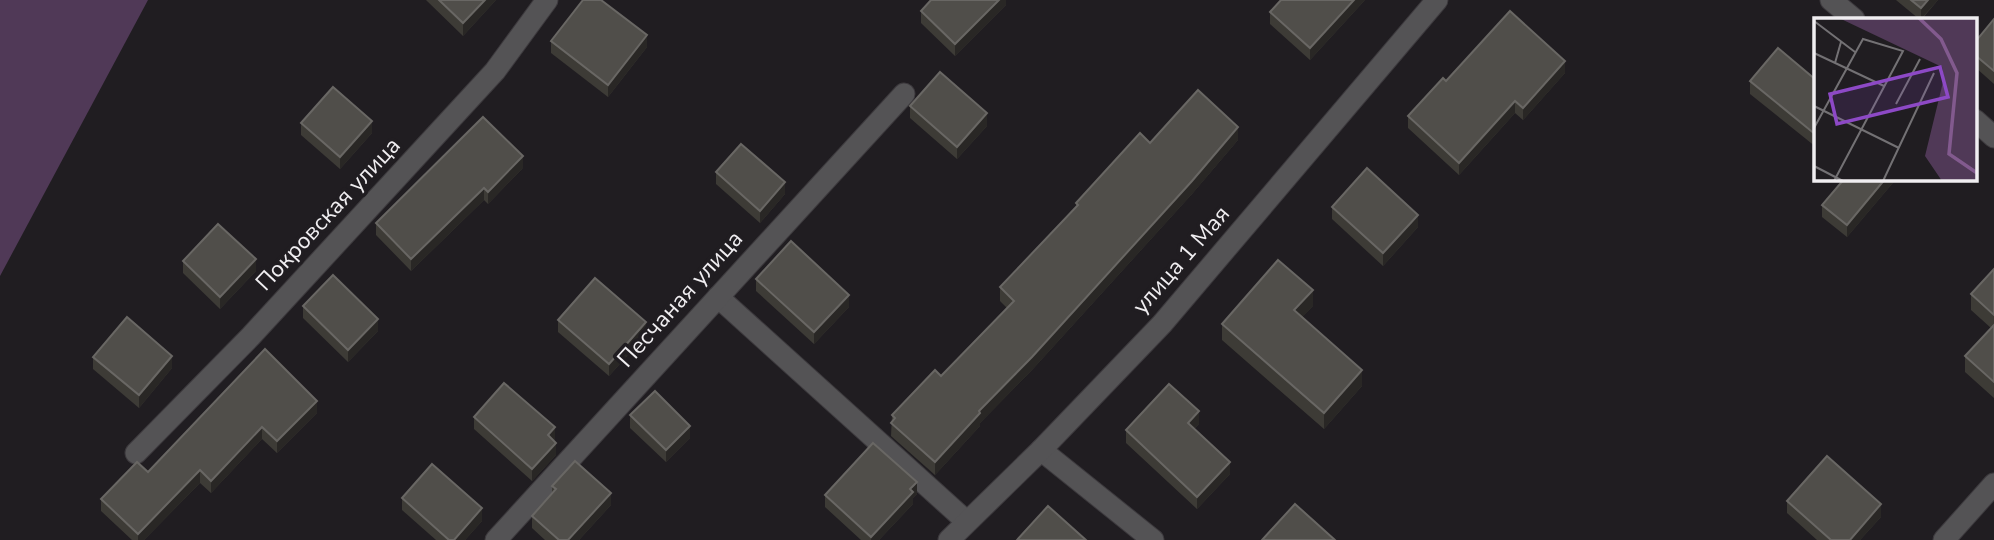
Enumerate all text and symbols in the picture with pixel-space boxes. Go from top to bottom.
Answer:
inset map [1814,18,1976,180]
street label: Покровская улица [249,130,407,298]
street label: улица 1 Мая [1125,199,1237,321]
street label: Песчаная улица [610,224,750,374]

